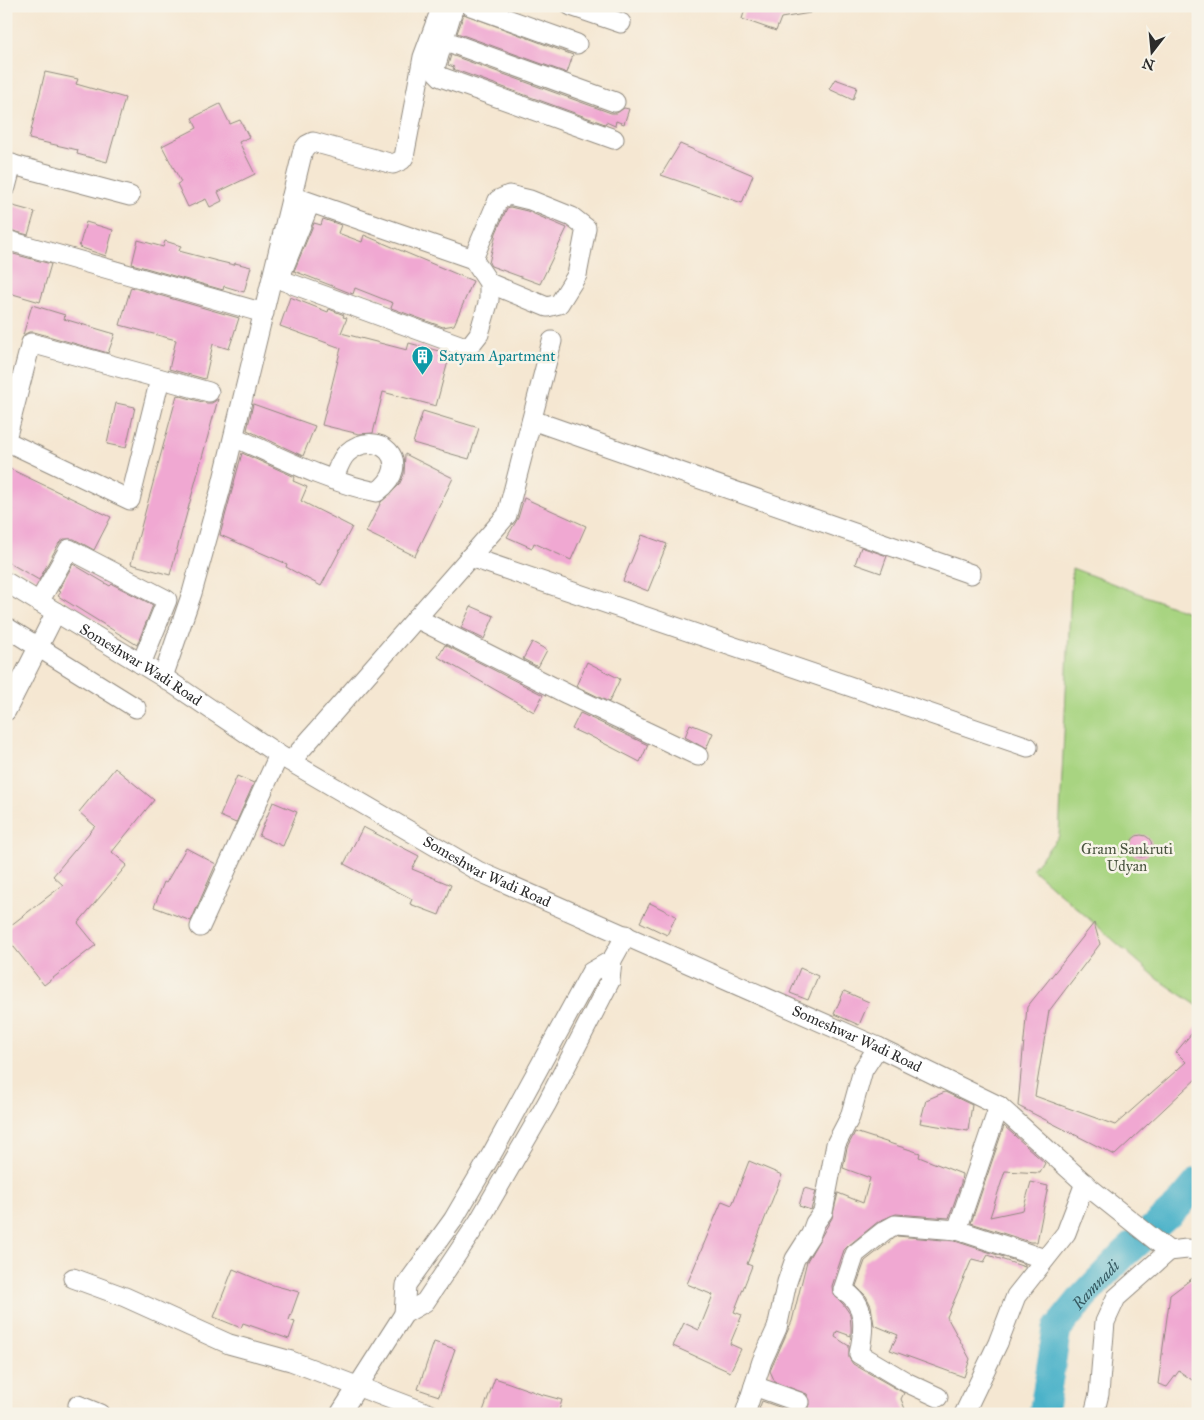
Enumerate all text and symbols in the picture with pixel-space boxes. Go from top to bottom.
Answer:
north arrow [1126,28,1176,78]
text: N [1140,54,1157,74]
building icon: Satyam Apartment [411,344,435,375]
place label: Satyam Apartment [439,347,556,365]
street label: Someshwar Wadi Road [76,620,206,710]
street label: Someshwar Wadi Road [420,832,554,911]
park label: Gram Sankruti Udyan [1081,840,1173,875]
street label: Someshwar Wadi Road [789,1001,925,1076]
water label: Ramnadi [1067,1256,1124,1314]

